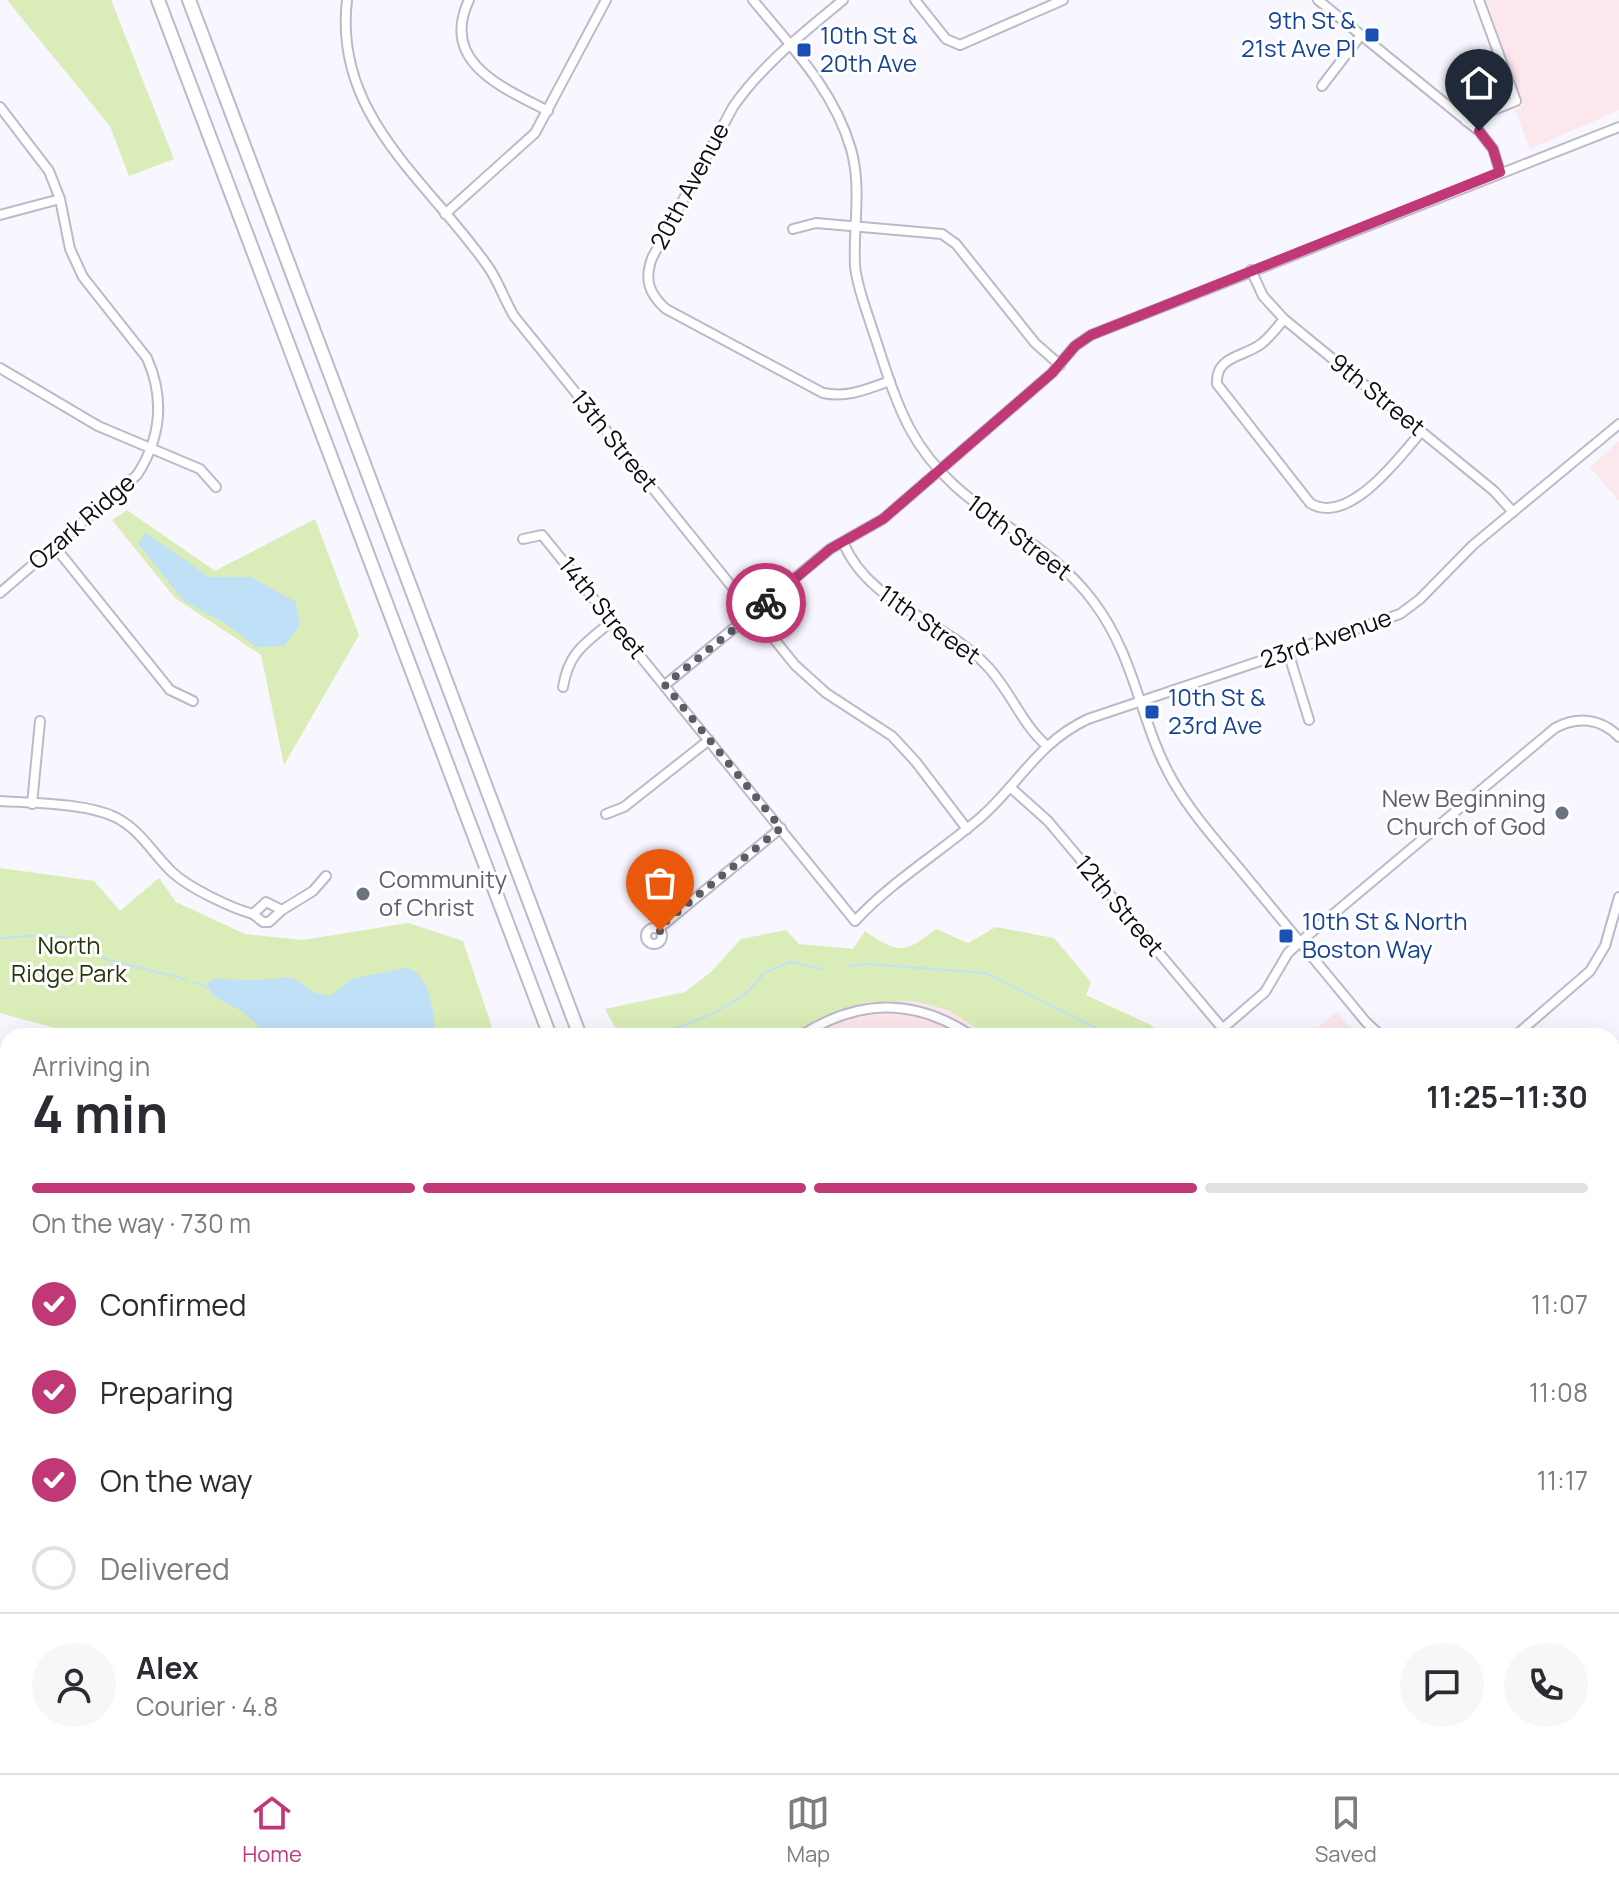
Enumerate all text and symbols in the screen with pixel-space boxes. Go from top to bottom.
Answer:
place label: 9th St & 21st Ave Pl [1241,3,1356,64]
place label: 10th St & 20th Ave [820,18,918,79]
marker: 9th St & 21st Ave Pl [1363,26,1381,44]
marker: 10th St & 20th Ave [795,41,813,59]
pin [1445,49,1513,131]
icon: home [1457,61,1501,105]
street label: 20th Avenue [641,116,736,254]
street label: 9th Street [1323,345,1433,443]
street label: 13th Street [564,382,666,498]
street label: Ozark Ridge [21,465,141,576]
street label: 10th Street [961,487,1079,587]
street label: 14th Street [552,549,655,665]
courier [726,563,806,643]
street label: 11th Street [872,576,988,671]
icon: bike [744,581,788,625]
street label: 23rd Avenue [1256,600,1395,675]
place label: 10th St & 23rd Ave [1168,680,1266,741]
marker: 10th St & 23rd Ave [1143,703,1161,721]
place label: New Beginning Church of God [1382,781,1546,842]
marker: New Beginning Church of God [1553,804,1571,822]
street label: 12th Street [1068,848,1172,962]
pin [626,849,694,931]
icon: bag [638,861,682,905]
place label: Community of Christ [379,862,507,923]
marker: Community of Christ [354,885,372,903]
place label: 10th St & North Boston Way [1302,904,1467,965]
marker: 10th St & North Boston Way [1277,927,1295,945]
park label: North Ridge Park [11,928,128,989]
text: Arriving in [32,1048,150,1084]
text: 11:25–11:30 [1426,1076,1588,1117]
text: 4 min [32,1078,168,1149]
text: On the way · 730 m [32,1205,251,1241]
icon: check [32,1282,76,1326]
text: Confirmed [100,1284,247,1325]
text: 11:07 [1531,1286,1588,1322]
icon: check [32,1370,76,1414]
text: Preparing [100,1372,234,1413]
text: 11:08 [1529,1374,1588,1410]
icon: check [32,1458,76,1502]
text: On the way [100,1460,253,1501]
text: 11:17 [1537,1462,1588,1498]
text: Delivered [100,1548,230,1589]
button: person [32,1643,116,1727]
button: chat [1400,1643,1484,1727]
button: phone [1504,1643,1588,1727]
text: Alex [136,1647,199,1688]
text: Courier · 4.8 [136,1688,278,1724]
tab: Home [242,1791,302,1869]
tab: Map [786,1791,830,1869]
tab: Saved [1315,1791,1377,1869]

